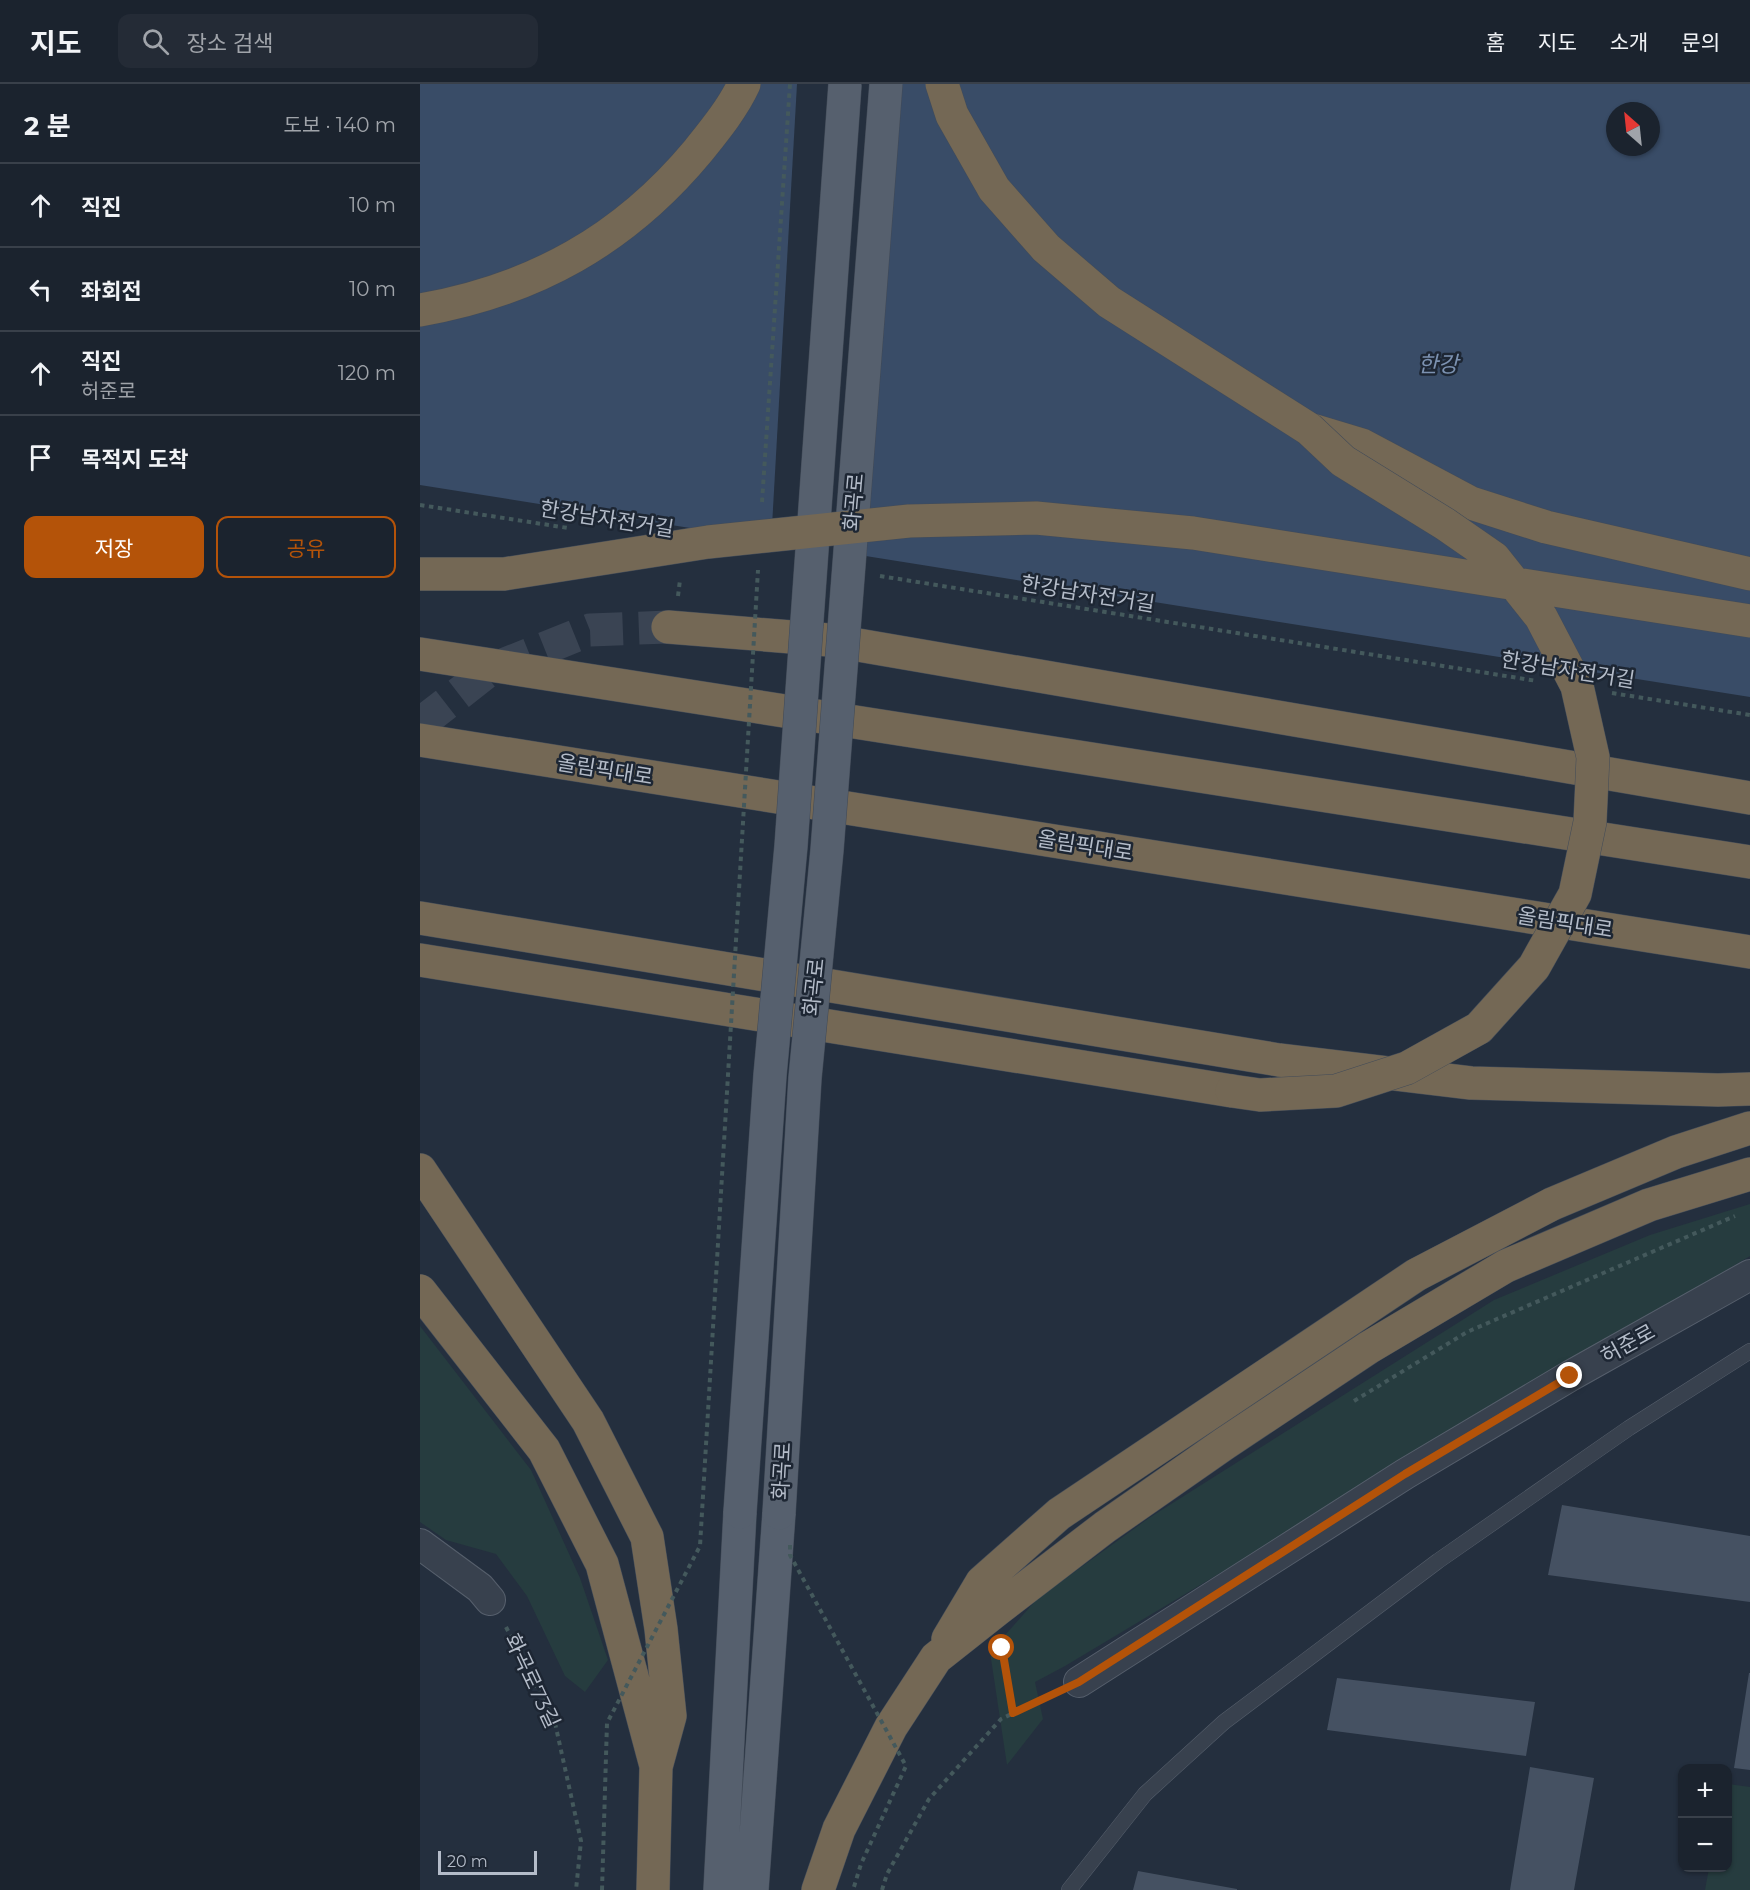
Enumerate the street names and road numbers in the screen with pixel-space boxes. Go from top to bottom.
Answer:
street label: 화곡로 [839,472,868,532]
street label: 한강남자전거길 [538,496,676,541]
street label: 한강남자전거길 [1019,571,1157,616]
street label: 한강남자전거길 [1499,647,1637,692]
street label: 올림픽대로 [555,750,655,789]
street label: 올림픽대로 [1035,826,1135,865]
street label: 올림픽대로 [1515,903,1615,942]
street label: 화곡로 [798,957,829,1017]
street label: 허준로 [1596,1319,1659,1369]
street label: 화곡로 [768,1441,796,1501]
street label: 화곡로73길 [500,1630,565,1732]

